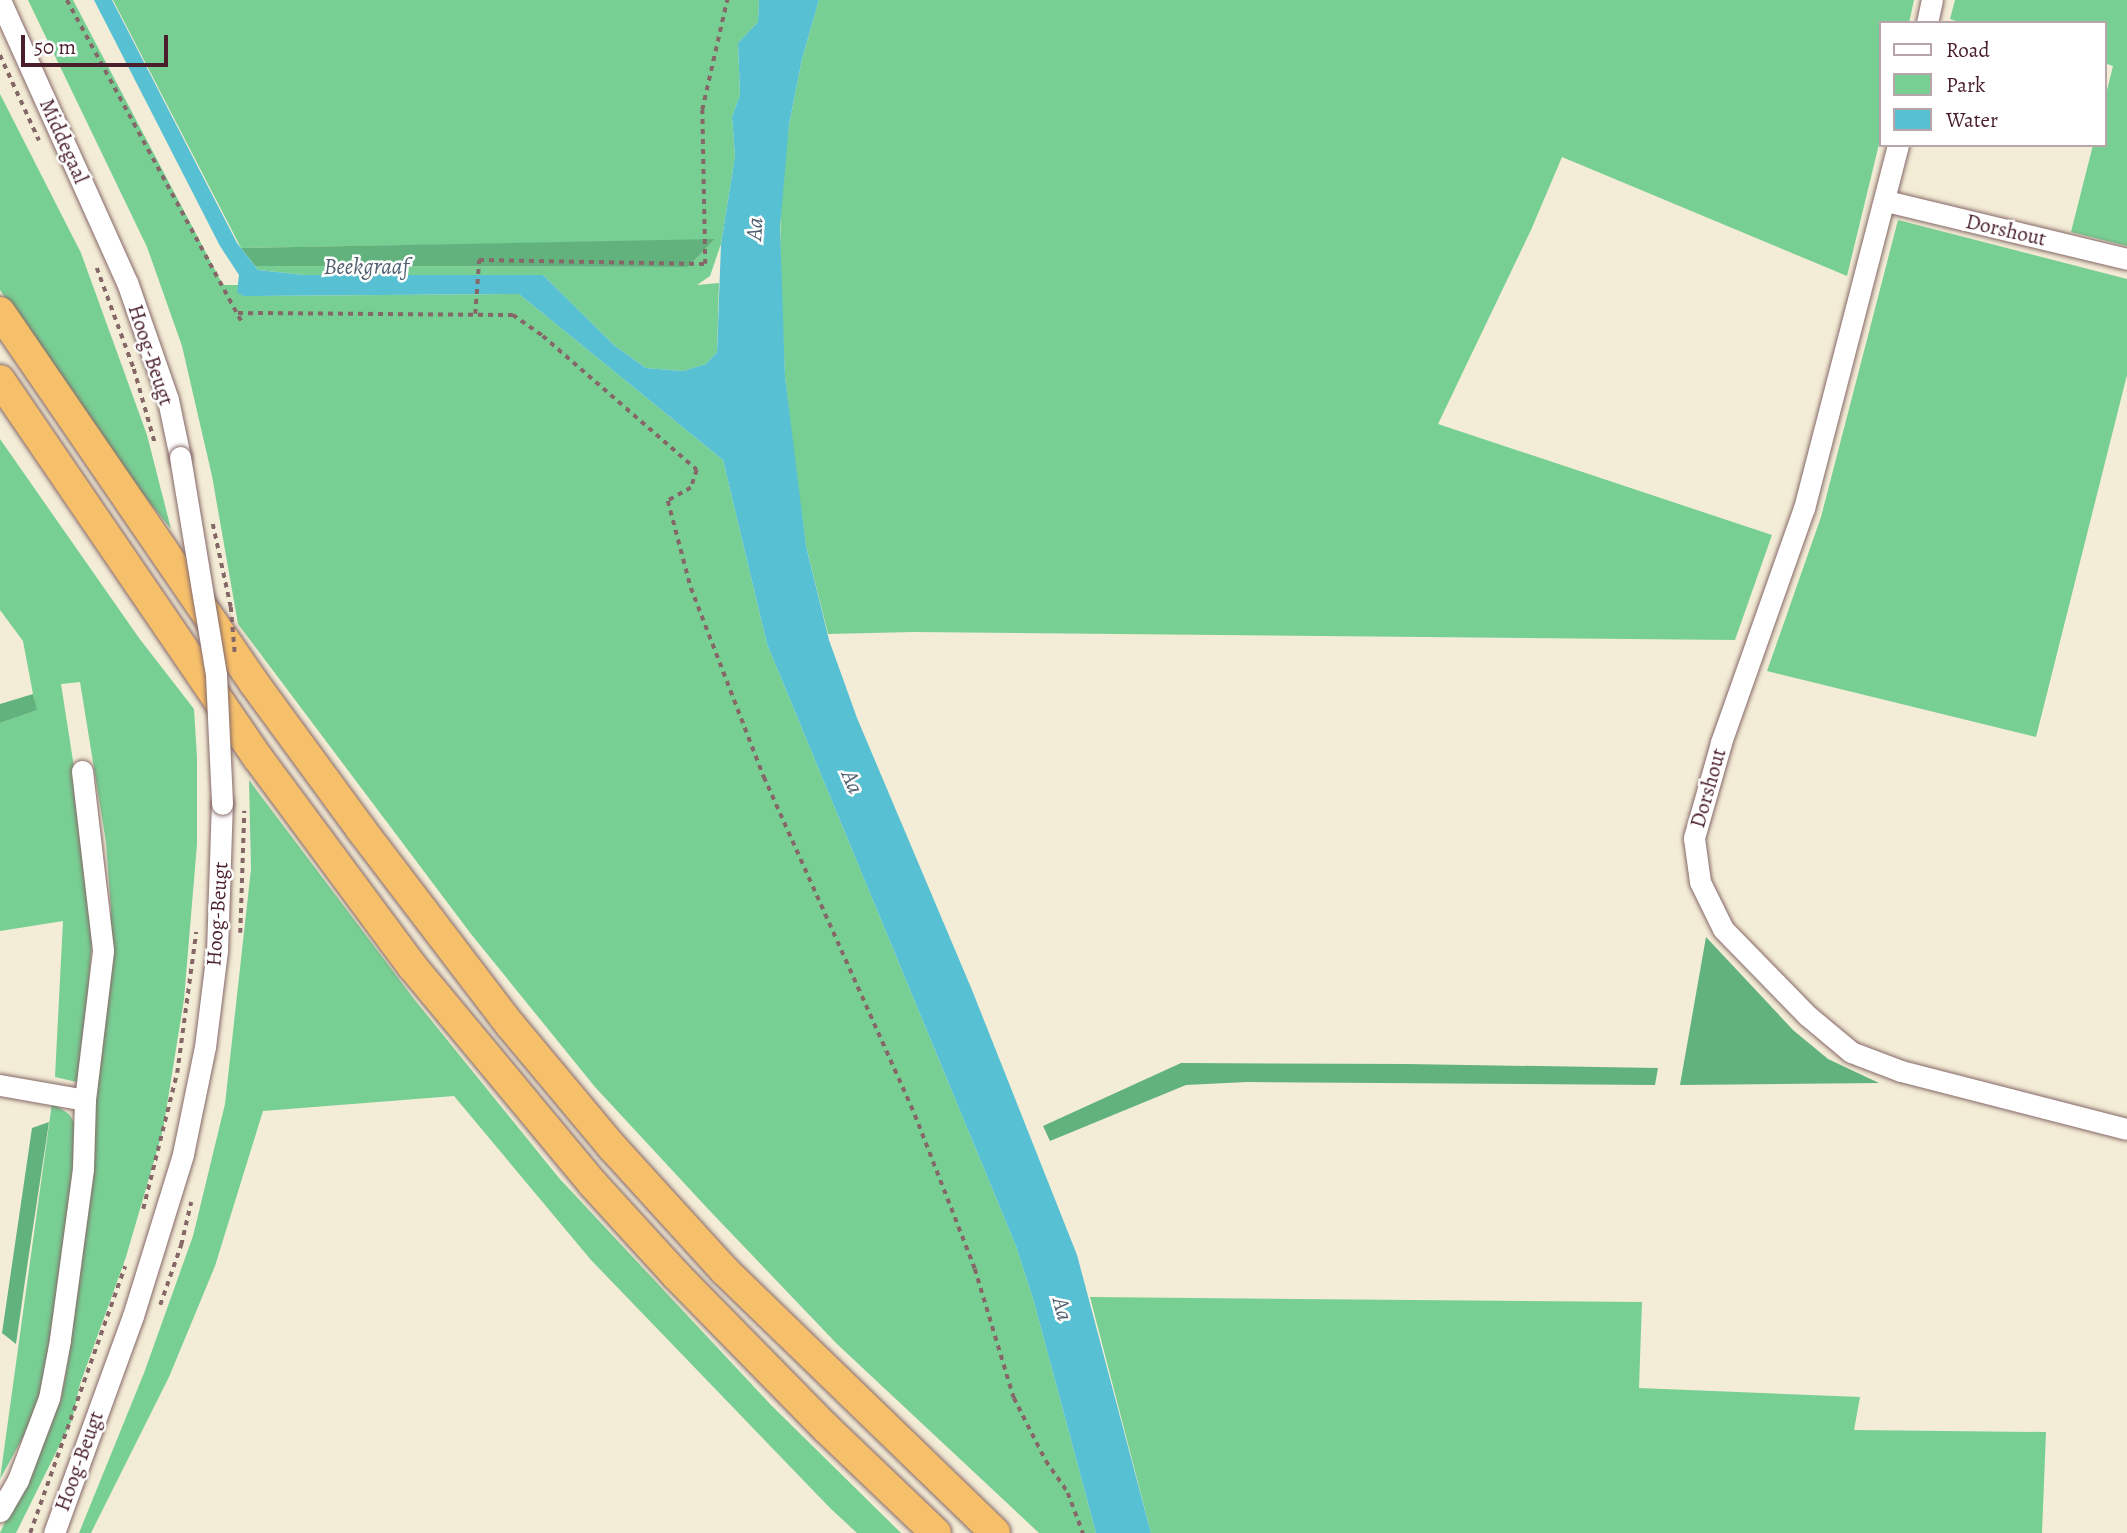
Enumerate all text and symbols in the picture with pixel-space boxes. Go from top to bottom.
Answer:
scale bar [24,21,172,65]
legend [1878,21,2106,147]
text: 50 m [34,33,76,61]
text: Road [1946,36,1990,64]
text: Park [1946,71,1985,99]
street label: Middegaal [34,95,94,187]
text: Water [1946,106,1998,134]
street label: Dorshout [1963,209,2049,251]
water label: Aa [740,217,770,241]
water label: Beekgraaf [324,253,408,281]
street label: Hoog-Beugt [123,301,179,409]
street label: Dorshout [1685,745,1731,831]
water label: Aa [835,766,869,798]
street label: Hoog-Beugt [201,861,233,967]
water label: Aa [1046,1294,1078,1324]
street label: Hoog-Beugt [49,1407,109,1515]

